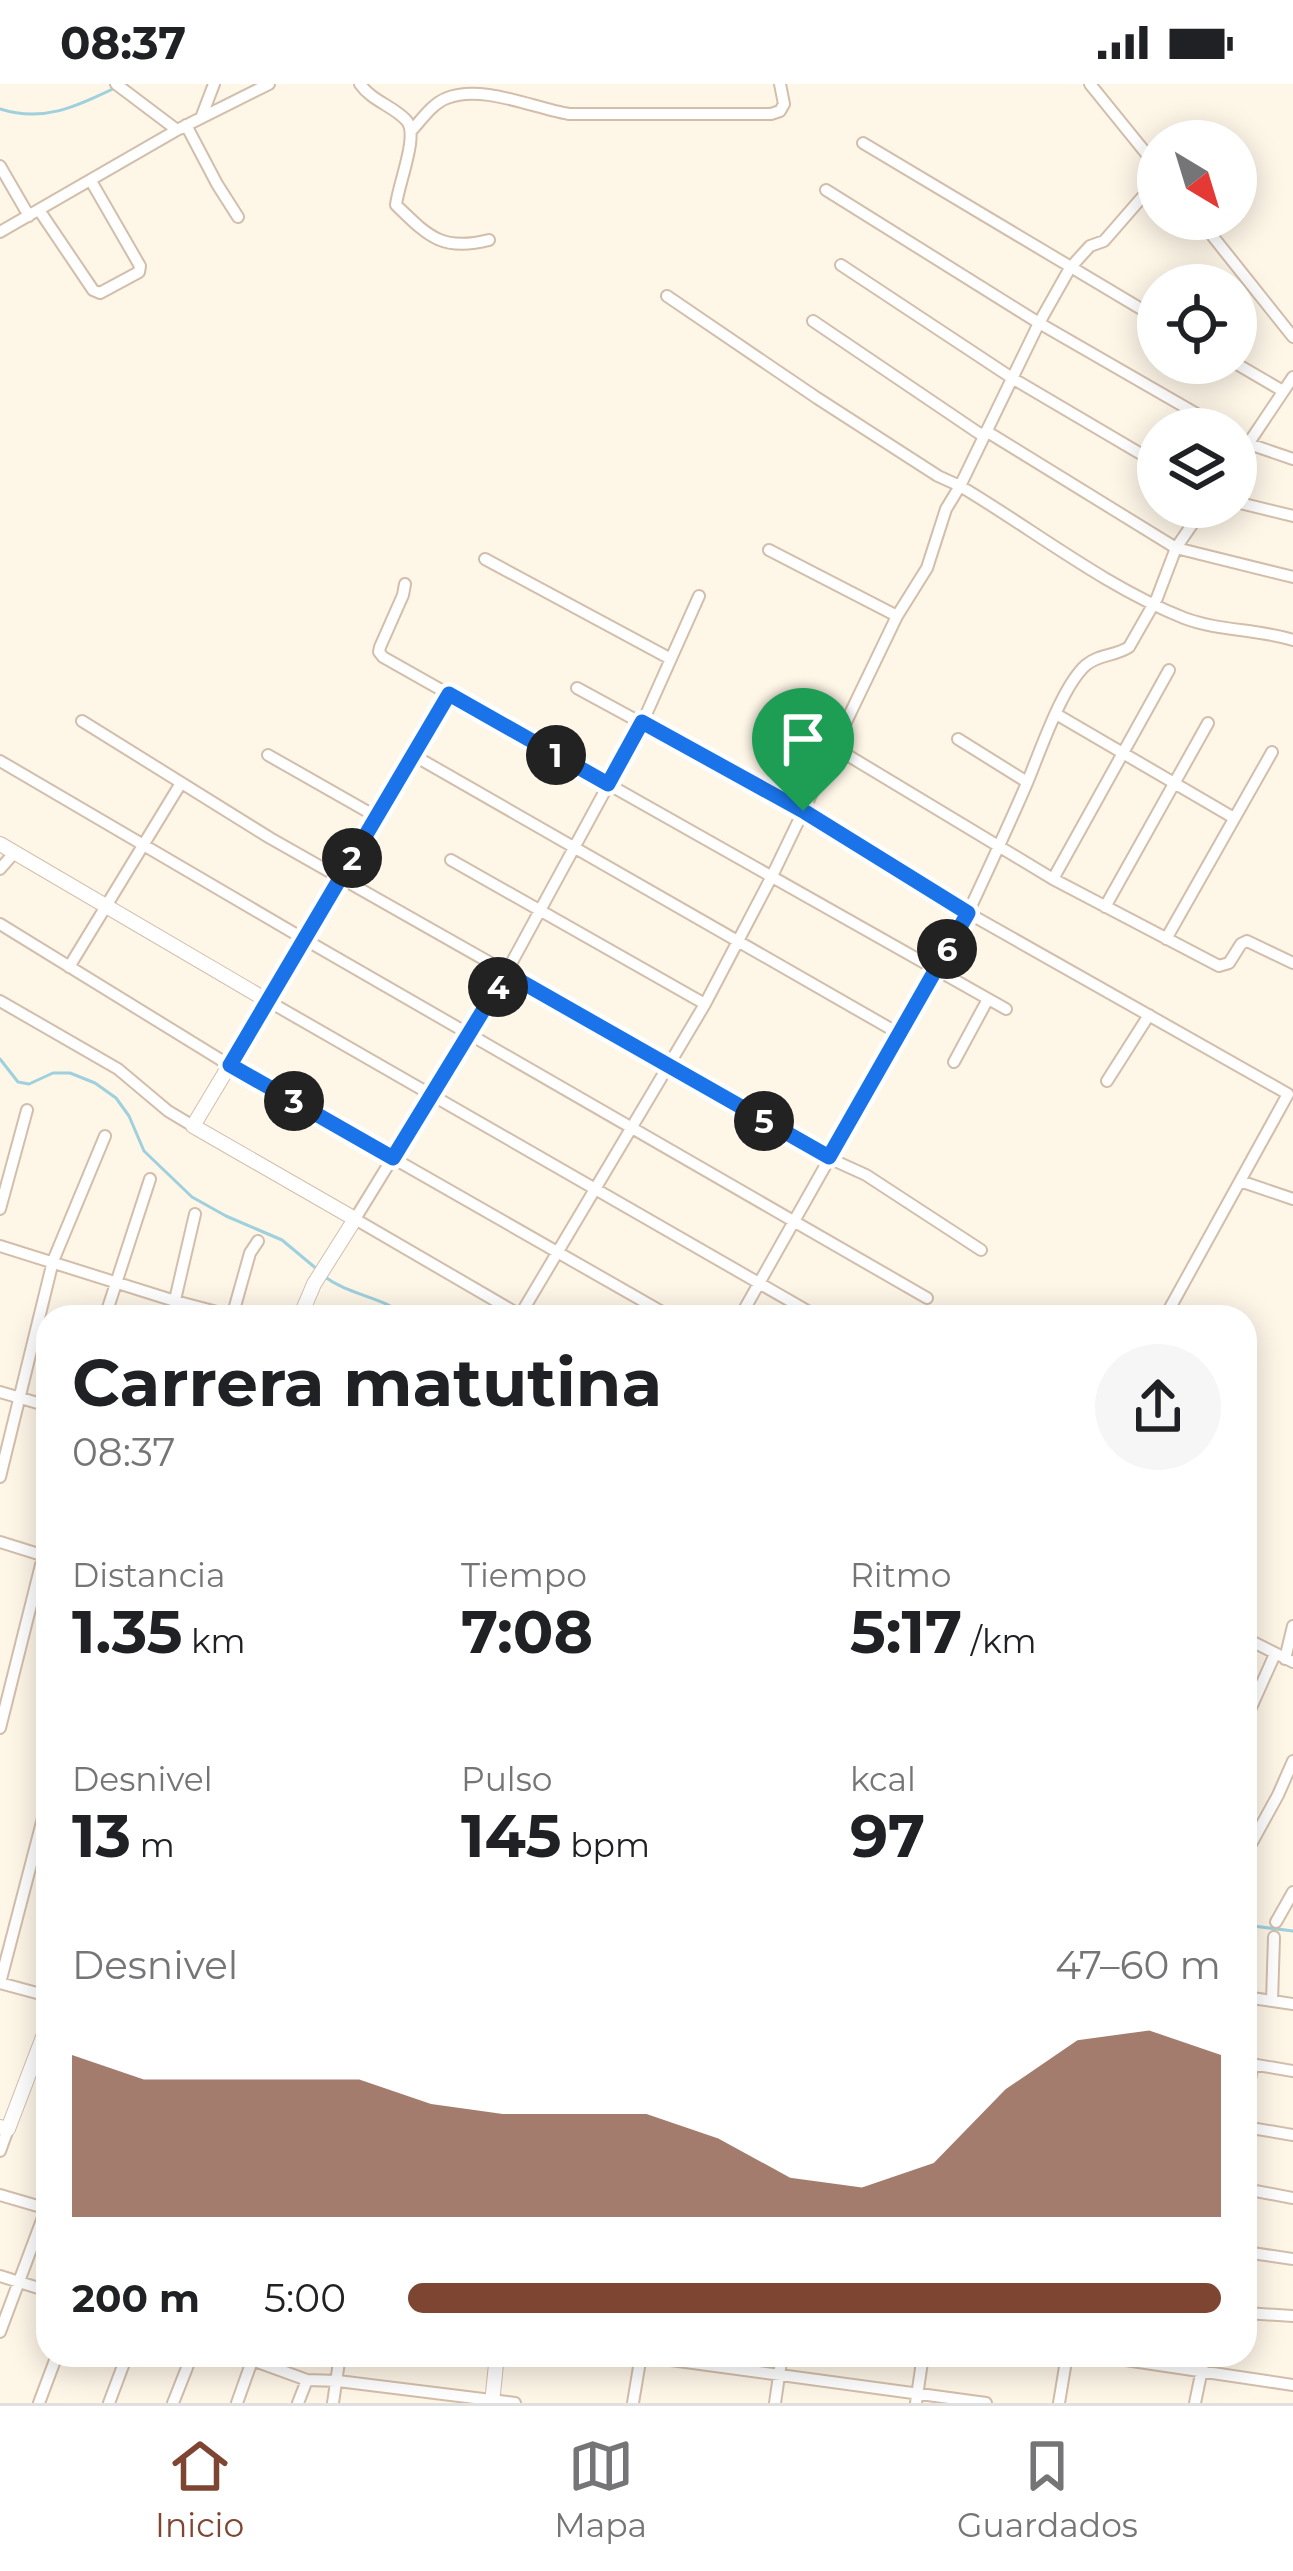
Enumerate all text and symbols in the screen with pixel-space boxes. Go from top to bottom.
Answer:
text: 08:37 [60,15,186,70]
north arrow [1137,120,1257,240]
map controls [1137,120,1257,528]
button: locate [1137,264,1257,384]
button: layers [1137,408,1257,528]
pin [752,688,854,811]
icon: arrive [770,706,836,772]
pin: 1 [526,725,586,785]
text: 1 [550,735,562,775]
pin: 2 [322,828,382,888]
text: 2 [342,838,362,878]
pin: 6 [917,919,977,979]
text: 6 [936,929,958,969]
pin: 4 [468,957,528,1017]
text: 4 [487,967,509,1007]
pin: 3 [264,1071,324,1131]
text: 3 [284,1081,304,1121]
pin: 5 [734,1091,794,1151]
text: 5 [754,1101,774,1141]
text: Carrera matutina [72,1342,662,1423]
button: share [1095,1344,1221,1470]
text: 08:37 [72,1428,175,1476]
text: Distancia [72,1555,225,1595]
text: Tiempo [461,1555,587,1595]
text: Ritmo [850,1555,952,1595]
text: 1.35 [72,1595,182,1668]
text: 7:08 [461,1595,593,1668]
text: 5:17 [850,1595,962,1668]
text: km [182,1621,246,1661]
text: /km [962,1621,1037,1661]
text: Desnivel [72,1759,213,1799]
text: Pulso [461,1759,553,1799]
text: kcal [850,1759,916,1799]
text: 13 [72,1799,131,1872]
text: 145 [461,1799,562,1872]
text: 97 [850,1799,925,1872]
text: m [131,1825,175,1865]
text: bpm [562,1825,650,1865]
text: Desnivel [72,1941,238,1989]
text: 47–60 m [1055,1941,1221,1989]
text: 200 m [72,2274,200,2322]
text: 5:00 [264,2274,346,2322]
tab: Inicio [155,2433,244,2545]
tab: Mapa [554,2433,647,2545]
tab: Guardados [957,2433,1138,2545]

